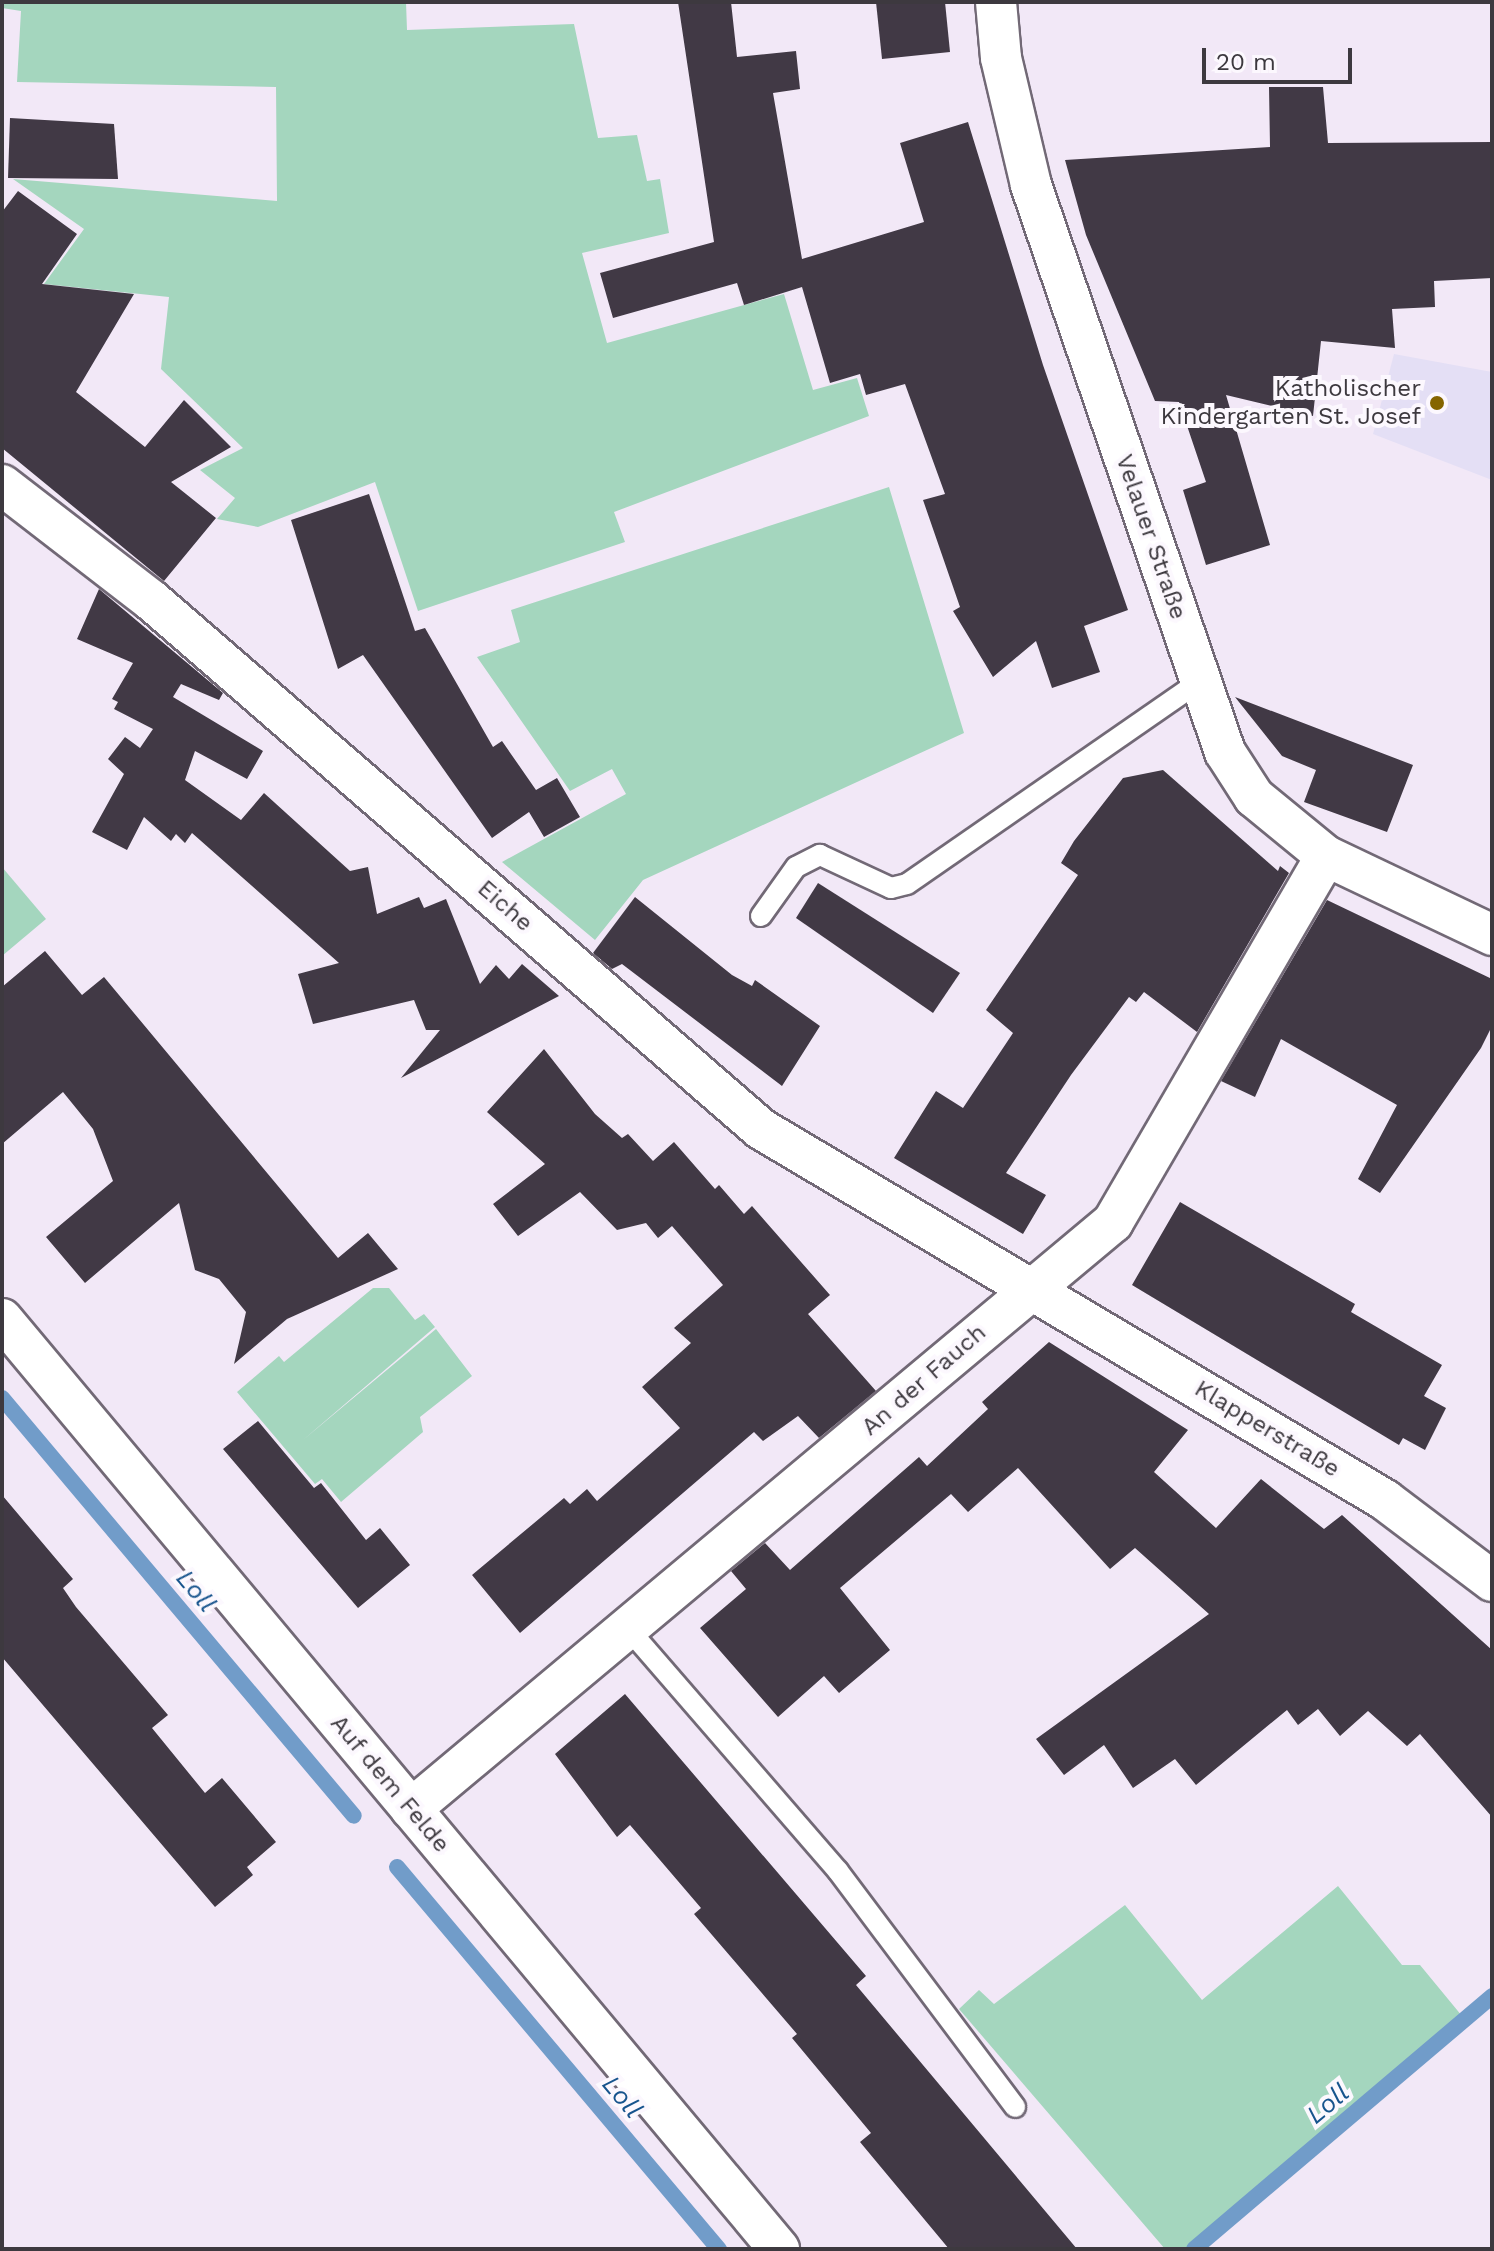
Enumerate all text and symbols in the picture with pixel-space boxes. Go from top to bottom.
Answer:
scale bar [1206,32,1356,82]
text: 20 m [1216,48,1276,76]
place label: Katholischer Kindergarten St. Josef [1160,375,1421,431]
marker: Katholischer Kindergarten St. Josef [1428,394,1446,412]
street label: Velauer Straße [1109,451,1193,623]
street label: Eiche [471,874,539,938]
street label: An der Fauch [856,1318,992,1442]
street label: Klapperstraße [1189,1374,1345,1484]
water label: Loll [169,1563,223,1619]
street label: Auf dem Felde [324,1709,456,1859]
water label: Loll [595,2069,649,2125]
water label: Loll [1300,2077,1356,2131]

